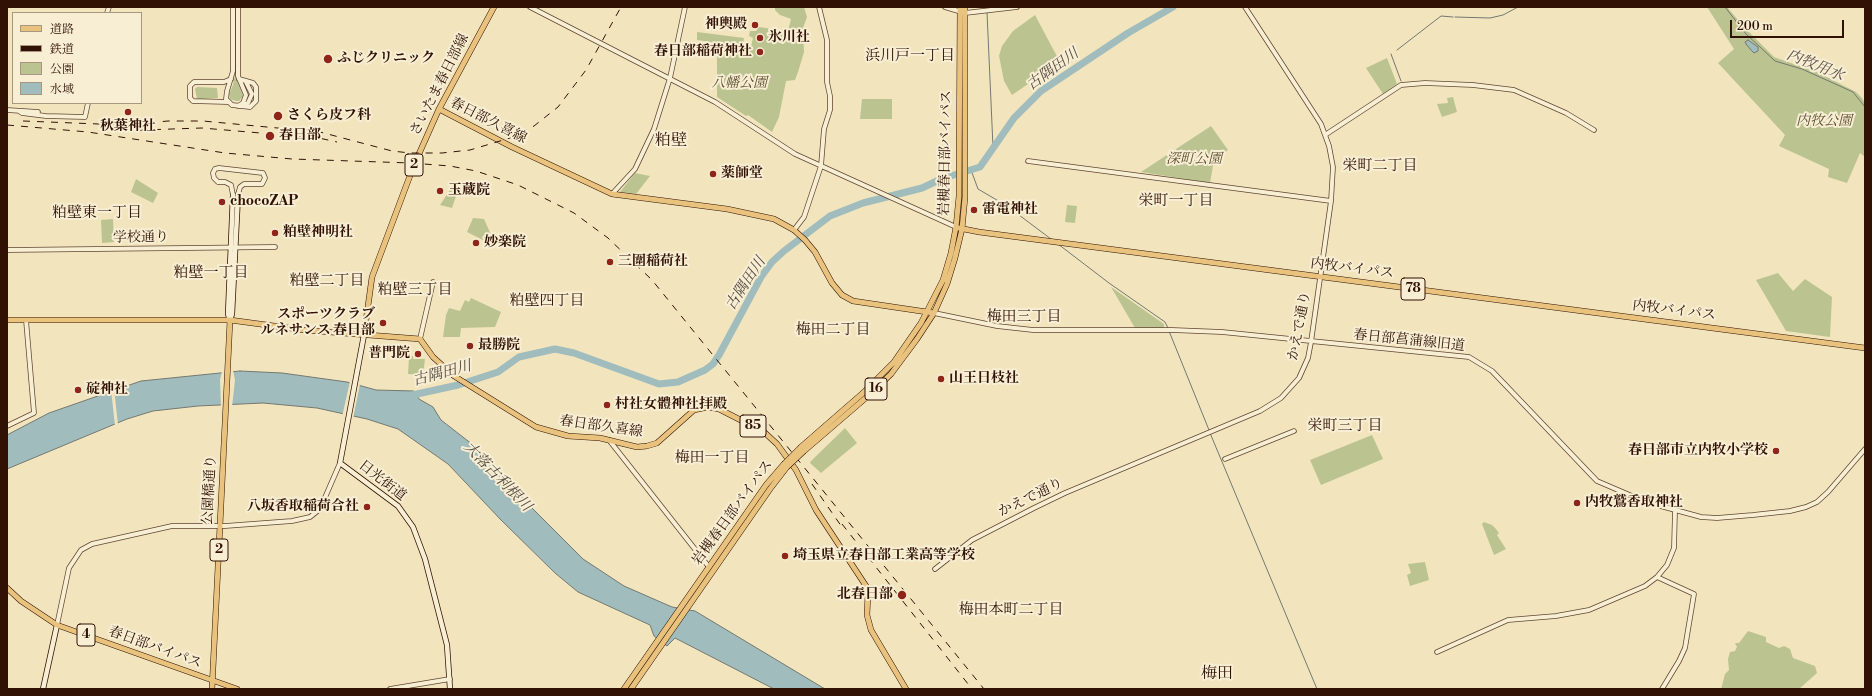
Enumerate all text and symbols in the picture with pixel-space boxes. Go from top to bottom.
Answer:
legend [12,12,142,104]
scale bar [1732,12,1846,38]
place label: 神輿殿 [705,17,747,33]
text: 200 m [1737,19,1773,34]
marker: 神輿殿 [750,20,760,30]
text: 道路 [50,22,74,37]
place label: 氷川社 [768,30,810,46]
street label: さいたま春日部線 [407,31,473,139]
marker: 氷川社 [755,33,765,43]
text: 鉄道 [50,42,74,57]
place label: 春日部稲荷神社 [654,44,752,60]
water label: 古隅田川 [1023,45,1083,95]
water label: 内牧用水 [1784,46,1846,86]
marker: 春日部稲荷神社 [755,47,765,57]
district label: 浜川戸一丁目 [865,47,955,65]
place label: ふじクリニック [337,51,435,67]
marker: ふじクリニック [322,53,334,65]
text: 公園 [50,62,74,77]
park label: 八幡公園 [711,76,767,92]
text: 水域 [50,82,74,97]
street label: 岩槻春日部バイパス [937,90,955,216]
street label: 春日部久喜線 [447,94,529,148]
marker: 秋葉神社 [123,107,133,117]
place label: さくら皮フ科 [287,108,371,124]
marker: さくら皮フ科 [272,110,284,122]
park label: 内牧公園 [1796,114,1852,130]
place label: 秋葉神社 [100,119,156,135]
place label: 春日部 [279,128,321,144]
marker: 春日部 [264,130,276,142]
district label: 粕壁 [655,131,687,151]
park label: 深町公園 [1166,152,1222,168]
road number: 2 [405,154,423,176]
district label: 栄町二丁目 [1343,157,1417,175]
place label: 薬師堂 [721,166,763,182]
marker: 薬師堂 [708,169,718,179]
place label: 玉蔵院 [448,183,490,199]
marker: 玉蔵院 [435,186,445,196]
district label: 栄町一丁目 [1139,192,1213,210]
place label: chocoZAP [230,194,298,210]
marker: chocoZAP [217,197,227,207]
place label: 雷電神社 [982,202,1038,218]
district label: 粕壁東一丁目 [52,204,142,222]
marker: 雷電神社 [969,205,979,215]
place label: 粕壁神明社 [283,225,353,241]
marker: 粕壁神明社 [270,228,280,238]
street label: 学校通り [113,229,169,247]
place label: 妙楽院 [484,235,526,251]
marker: 妙楽院 [471,238,481,248]
place label: 三圍稲荷社 [618,254,688,270]
water label: 古隅田川 [722,254,770,314]
street label: 内牧バイパス [1309,256,1395,282]
marker: 三圍稲荷社 [605,257,615,267]
district label: 粕壁一丁目 [174,264,248,282]
district label: 粕壁二丁目 [290,272,364,290]
road number: 78 [1401,278,1425,300]
district label: 粕壁三丁目 [378,281,452,299]
street label: かえで通り [1285,290,1315,362]
district label: 粕壁四丁目 [510,292,584,310]
street label: 内牧バイパス [1631,298,1717,324]
place label: スポーツクラブ ルネサンス 春日部 [261,307,375,340]
district label: 梅田三丁目 [987,308,1061,326]
marker: スポーツクラブ ルネサンス 春日部 [378,318,388,328]
district label: 梅田二丁目 [796,321,870,339]
street label: 春日部菖蒲線旧道 [1352,327,1466,355]
place label: 最勝院 [478,338,520,354]
marker: 最勝院 [465,341,475,351]
place label: 普門院 [368,346,410,362]
marker: 普門院 [413,349,423,359]
water label: 古隅田川 [411,358,473,390]
place label: 山王日枝社 [949,371,1019,387]
marker: 山王日枝社 [936,374,946,384]
road number: 16 [865,378,887,400]
place label: 碇神社 [86,382,128,398]
marker: 碇神社 [73,385,83,395]
place label: 村社女體神社拝殿 [615,397,727,413]
marker: 村社女體神社拝殿 [602,400,612,410]
street label: 春日部久喜線 [558,413,644,441]
road number: 85 [740,415,766,437]
district label: 栄町三丁目 [1308,417,1382,435]
water label: 大落古利根川 [459,438,535,516]
place label: 春日部市立内牧小学校 [1628,443,1768,459]
marker: 春日部市立内牧小学校 [1771,446,1781,456]
district label: 梅田一丁目 [675,449,749,467]
street label: 公園橋通り [200,455,220,525]
street label: 日光街道 [355,457,409,505]
street label: 岩槻春日部バイパス [689,457,777,569]
street label: かえで通り [996,475,1066,521]
place label: 内牧鷲香取神社 [1585,495,1683,511]
marker: 内牧鷲香取神社 [1572,498,1582,508]
place label: 八坂香取稲荷合社 [247,499,359,515]
marker: 八坂香取稲荷合社 [362,502,372,512]
road number: 2 [210,539,228,561]
place label: 埼玉県立春日部工業高等学校 [793,548,975,564]
marker: 埼玉県立春日部工業高等学校 [780,551,790,561]
place label: 北春日部 [837,587,893,603]
marker: 北春日部 [896,589,908,601]
district label: 梅田本町二丁目 [959,601,1063,619]
street label: 春日部バイパス [106,623,204,673]
road number: 4 [77,624,95,646]
district label: 梅田 [1201,664,1233,684]

